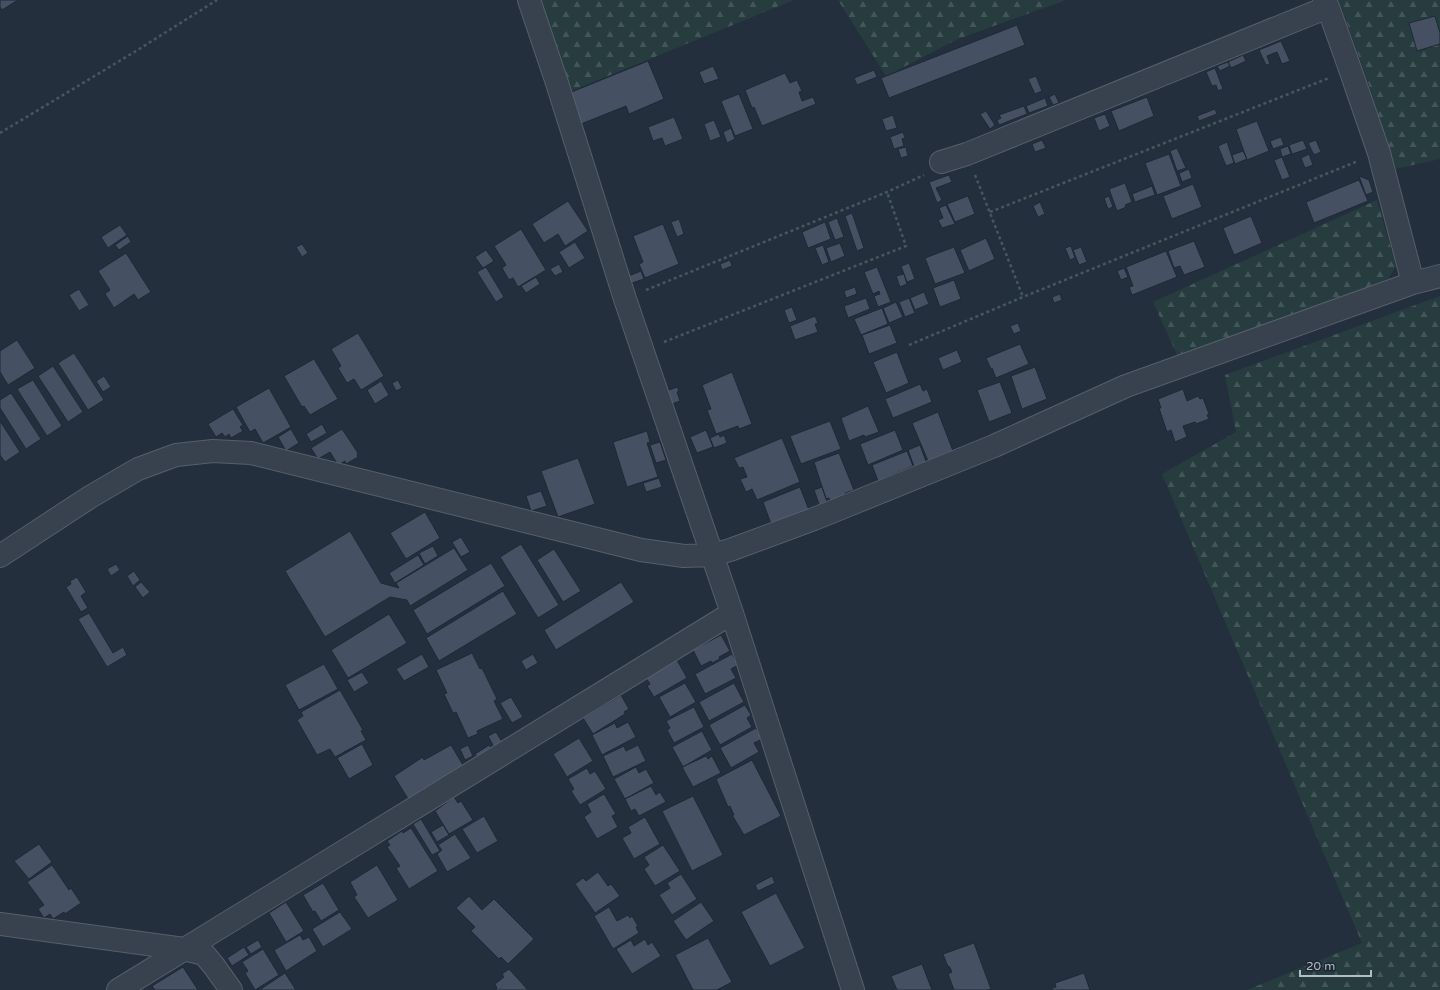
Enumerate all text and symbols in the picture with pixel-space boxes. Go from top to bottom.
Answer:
scale bar [1300,952,1371,978]
text: 20 m [1306,959,1335,973]

